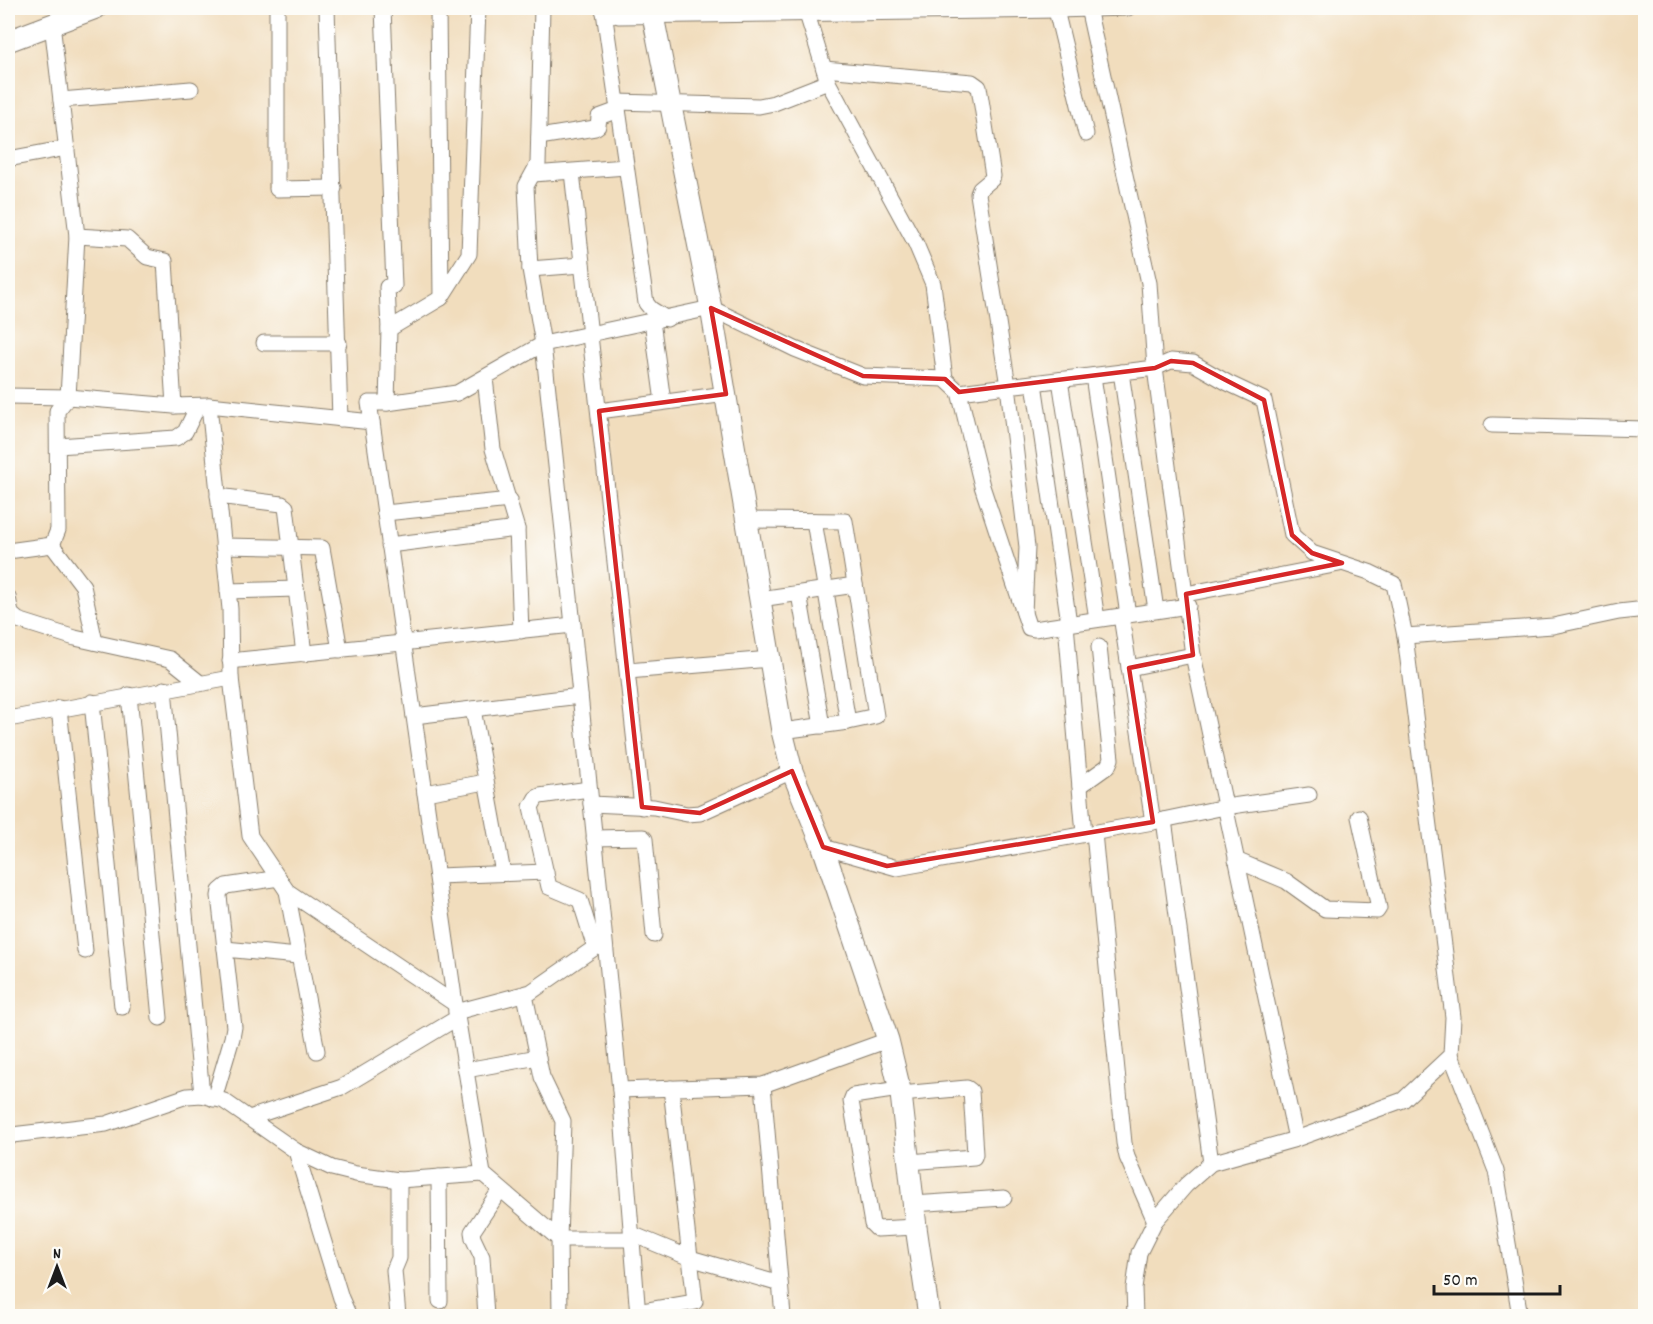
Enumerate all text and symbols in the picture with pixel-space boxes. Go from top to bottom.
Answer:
north arrow [27,1237,87,1297]
text: N [53,1243,61,1266]
scale bar [1434,1258,1560,1296]
text: 50 m [1443,1269,1478,1294]

